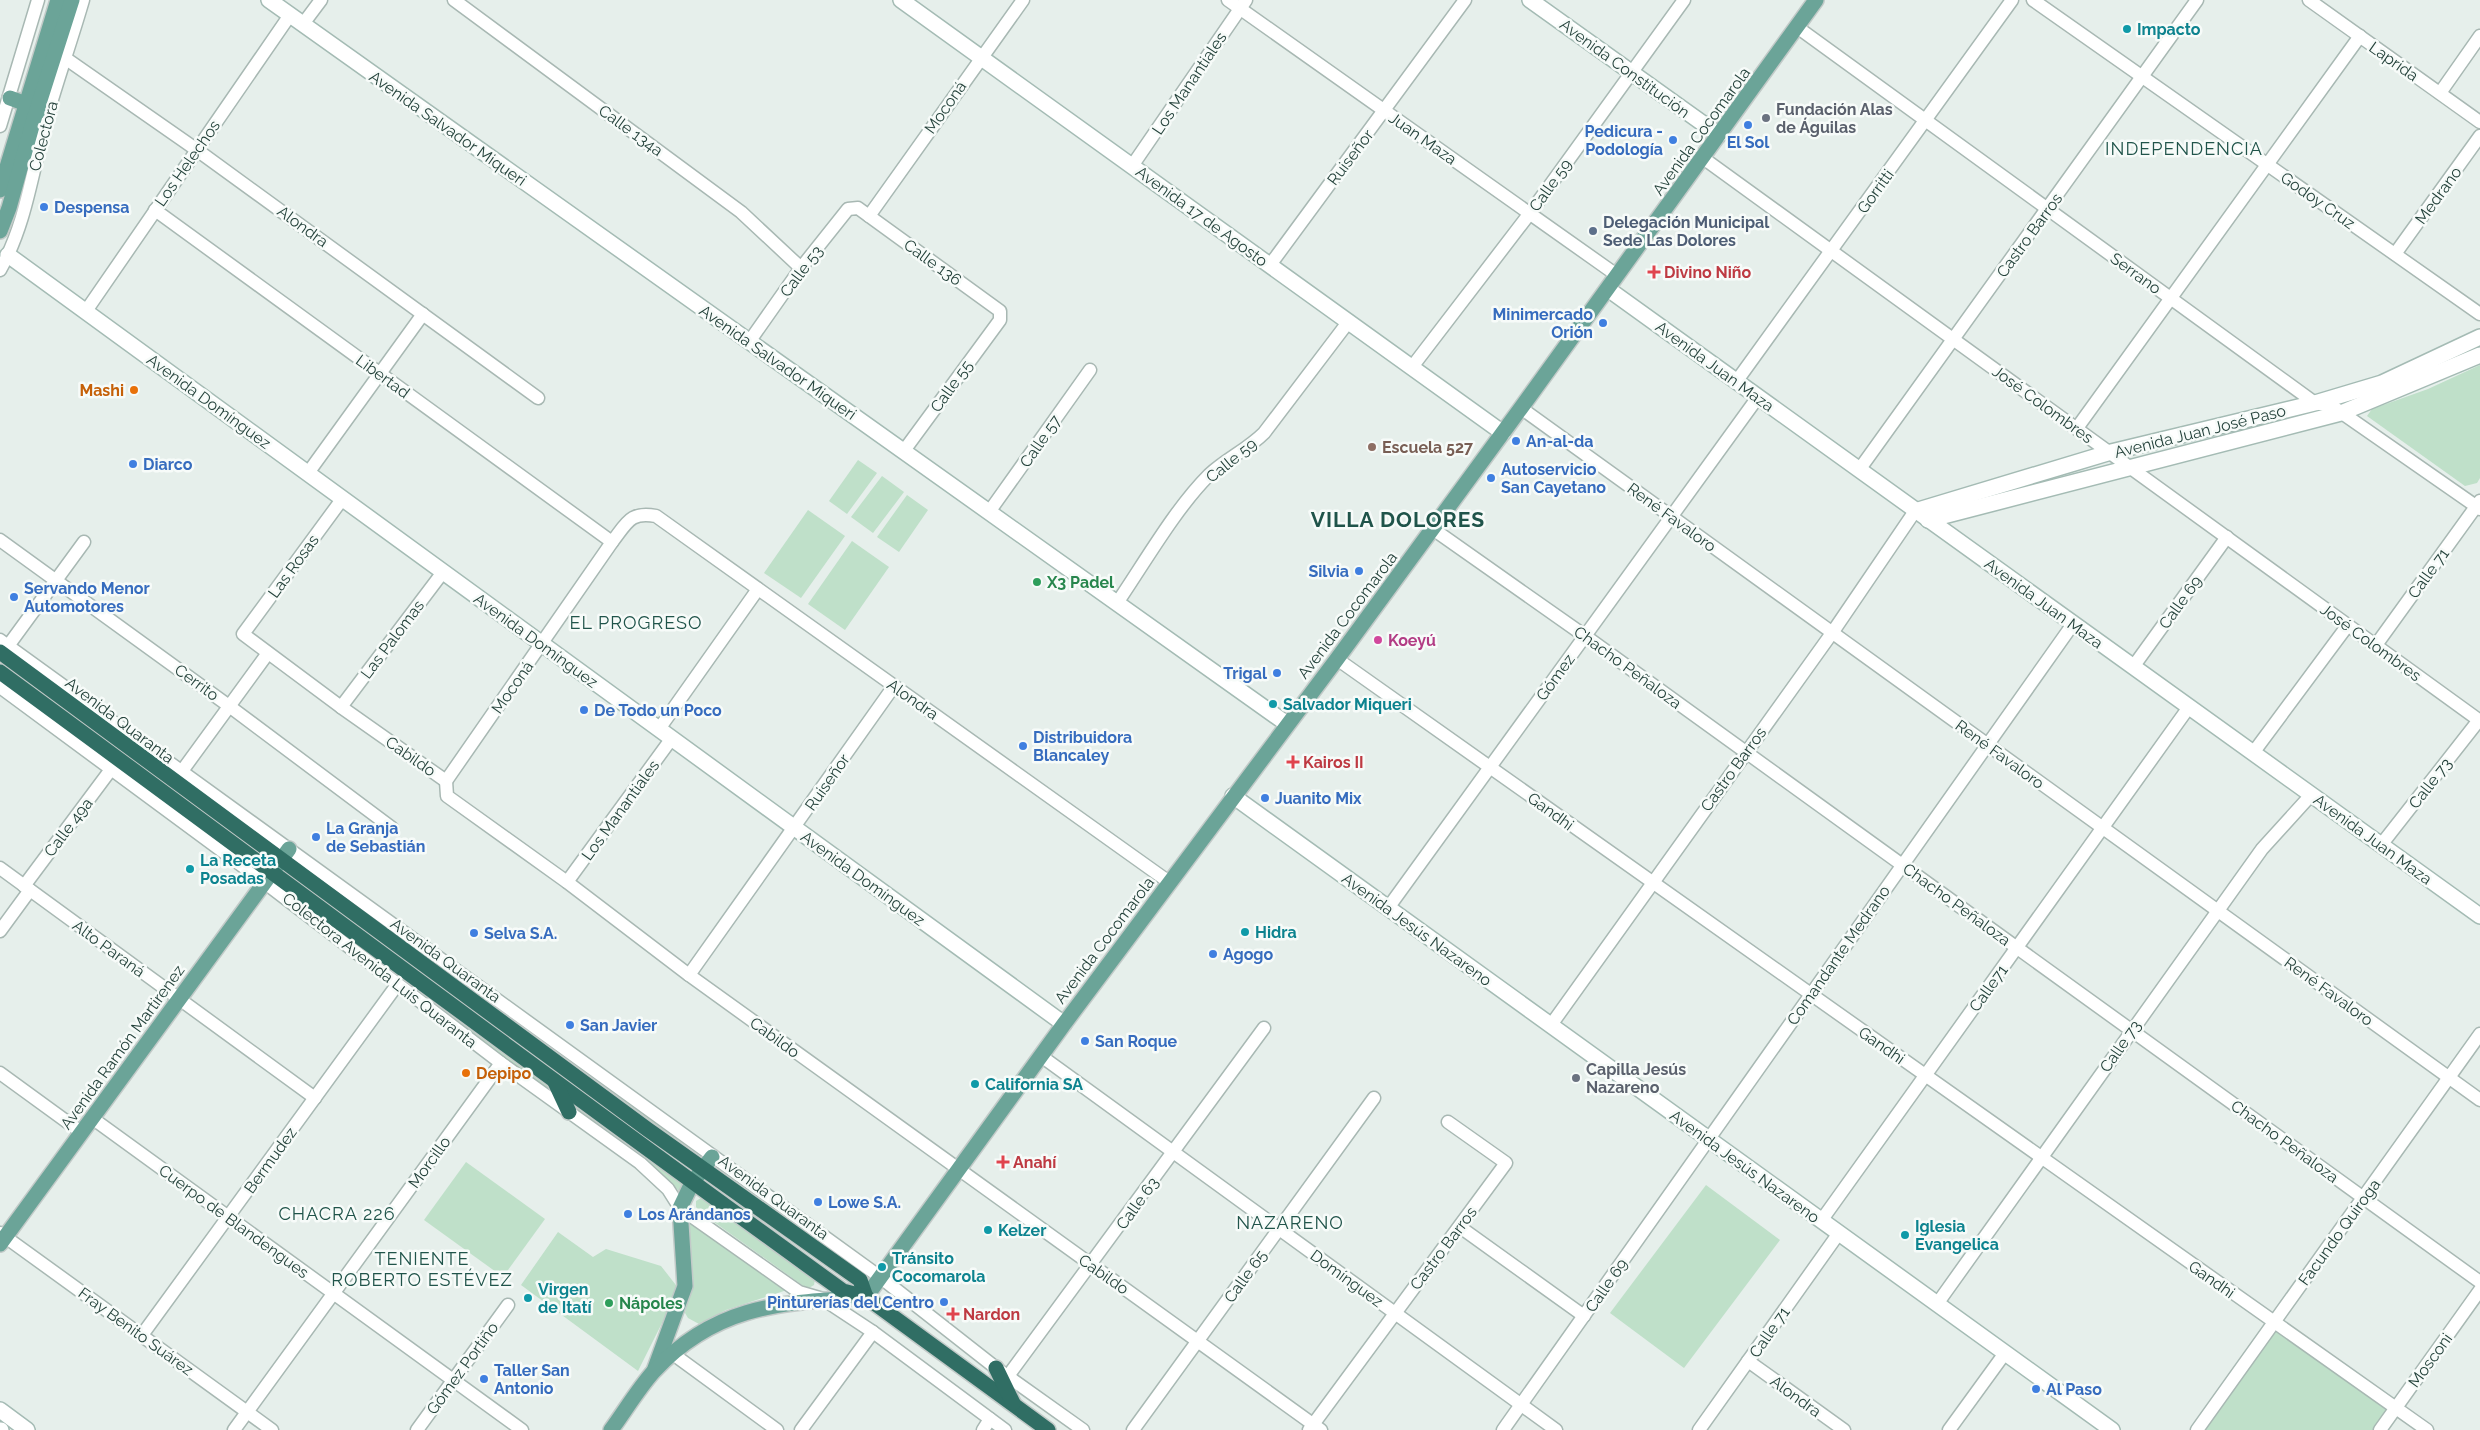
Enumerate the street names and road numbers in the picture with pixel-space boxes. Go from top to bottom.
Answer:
street label: Avenida Constitución [1556,15,1693,122]
street label: Los Manantiales [1148,28,1231,138]
street label: Laprida [2365,38,2422,85]
street label: Avenida Cocomarola [1649,64,1754,199]
street label: Avenida Salvador Miqueri [366,67,530,190]
street label: Moconá [921,77,970,137]
street label: Colectora [25,99,62,173]
street label: Calle 134a [595,101,667,160]
street label: Juan Maza [1385,108,1460,169]
street label: Los Helechos [151,116,224,210]
street label: Ruiseñor [1323,125,1378,189]
street label: Calle 59 [1525,155,1576,215]
street label: Avenida 17 de Agosto [1132,162,1271,271]
street label: Medrano [2411,163,2466,228]
street label: Gorritti [1853,166,1898,217]
street label: Godoy Cruz [2277,168,2359,233]
street label: Castro Barros [1993,189,2066,281]
street label: Alondra [274,202,332,251]
street label: Calle 136 [900,235,965,290]
street label: Calle 53 [776,242,827,301]
street label: Serrano [2107,249,2165,298]
street label: Avenida Salvador Miqueri [696,301,860,424]
street label: Avenida Juan Maza [1652,317,1778,416]
street label: Avenida Domínguez [143,350,274,453]
street label: Libertad [352,351,413,402]
street label: Calle 55 [926,356,977,416]
street label: José Colombres [1989,362,2097,447]
street label: Avenida Juan José Paso [2112,401,2288,462]
street label: Calle 57 [1016,411,1065,471]
street label: Calle 59 [1202,434,1261,487]
street label: René Favaloro [1624,479,1720,556]
street label: Las Rosas [264,531,323,602]
street label: Calle 71 [2404,544,2453,602]
street label: Avenida Cocomarola [1294,548,1401,682]
street label: Avenida Juan Maza [1981,554,2107,653]
street label: Calle 69 [2155,572,2206,633]
street label: Avenida Domínguez [470,589,601,692]
street label: Las Palomas [357,596,428,682]
street label: José Colombres [2317,600,2425,685]
street label: Chacho Peñaloza [1570,622,1685,713]
street label: Gómez [1532,650,1579,704]
street label: Moconá [488,657,537,717]
street label: Cerrito [171,660,222,705]
street label: Avenida Quaranta [62,673,178,768]
street label: Alondra [883,675,942,724]
street label: René Favaloro [1952,716,2048,793]
street label: Castro Barros [1697,723,1770,815]
street label: Cabildo [382,732,439,781]
street label: Ruiseñor [801,750,854,814]
street label: Calle 73 [2405,754,2456,812]
street label: Los Manantiales [578,756,663,864]
street label: Gandhi [1524,788,1577,834]
street label: Avenida Juan Maza [2310,790,2436,889]
street label: Calle 49a [40,794,97,860]
street label: Avenida Domínguez [797,827,928,930]
street label: Chacho Peñaloza [1899,859,2014,950]
street label: Avenida Jesús Nazareno [1338,869,1495,990]
street label: Avenida Cocomarola [1051,873,1158,1007]
street label: Comandante Medrano [1783,882,1894,1029]
street label: Colectora Avenida Luis Quaranta [279,889,481,1052]
street label: Avenida Quaranta [387,914,504,1007]
street label: Alto Paraná [69,916,149,981]
street label: René Favaloro [2281,953,2377,1030]
street label: Avenida Ramón Martirenez [56,961,189,1133]
street label: Calle71 [1965,961,2012,1015]
street label: Cabildo [746,1013,803,1062]
street label: Calle 73 [2096,1017,2145,1076]
street label: Gandhi [1855,1023,1909,1068]
street label: Chacho Peñaloza [2227,1096,2342,1187]
street label: Avenida Jesús Nazareno [1666,1106,1823,1227]
street label: Bermudez [240,1123,301,1197]
street label: Morcillo [404,1133,455,1192]
street label: Avenida Quaranta [715,1151,832,1244]
street label: Cuerpo de Blandengues [155,1161,313,1282]
street label: Calle 63 [1112,1173,1163,1233]
street label: Facundo Quiroga [2294,1175,2384,1289]
street label: Castro Barros [1406,1203,1481,1294]
street label: Calle 65 [1220,1246,1271,1306]
street label: Domínguez [1307,1246,1387,1311]
street label: Cabildo [1075,1250,1132,1299]
street label: Calle 69 [1581,1255,1632,1316]
street label: Gandhi [2185,1257,2239,1302]
street label: Fray Benito Suárez [75,1283,197,1380]
street label: Calle 71 [1745,1303,1794,1361]
street label: Gómez Portiño [423,1318,502,1418]
street label: Mosconi [2404,1330,2456,1391]
street label: Alondra [1767,1372,1825,1421]

